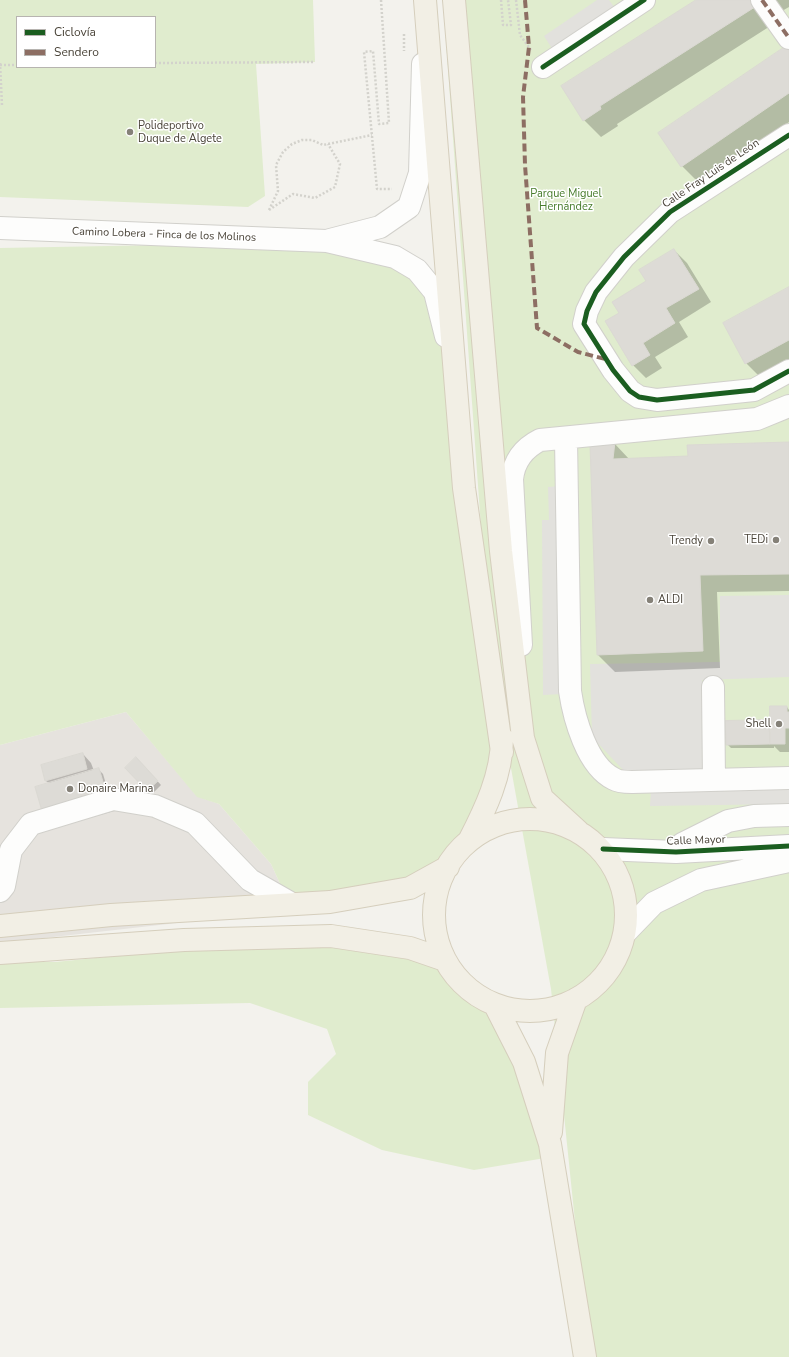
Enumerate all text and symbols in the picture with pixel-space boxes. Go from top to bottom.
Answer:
legend [16,16,156,68]
text: Ciclovía [54,24,96,40]
text: Sendero [54,44,99,60]
place label: Polideportivo Duque de Algete [138,119,222,145]
marker: Polideportivo Duque de Algete [125,127,135,137]
street label: Calle Fray Luis de León [660,137,762,211]
park label: Parque Miguel Hernández [530,187,602,213]
street label: Camino Lobera - Finca de los Molinos [72,225,256,245]
place label: TEDi [744,533,768,547]
place label: Trendy [669,534,703,548]
marker: TEDi [771,535,781,545]
marker: Trendy [706,536,716,546]
place label: ALDI [658,593,683,607]
marker: ALDI [645,595,655,605]
place label: Shell [746,717,771,731]
marker: Shell [774,719,784,729]
place label: Donaire Marina [78,782,153,796]
marker: Donaire Marina [65,784,75,794]
street label: Calle Mayor [666,833,726,849]

